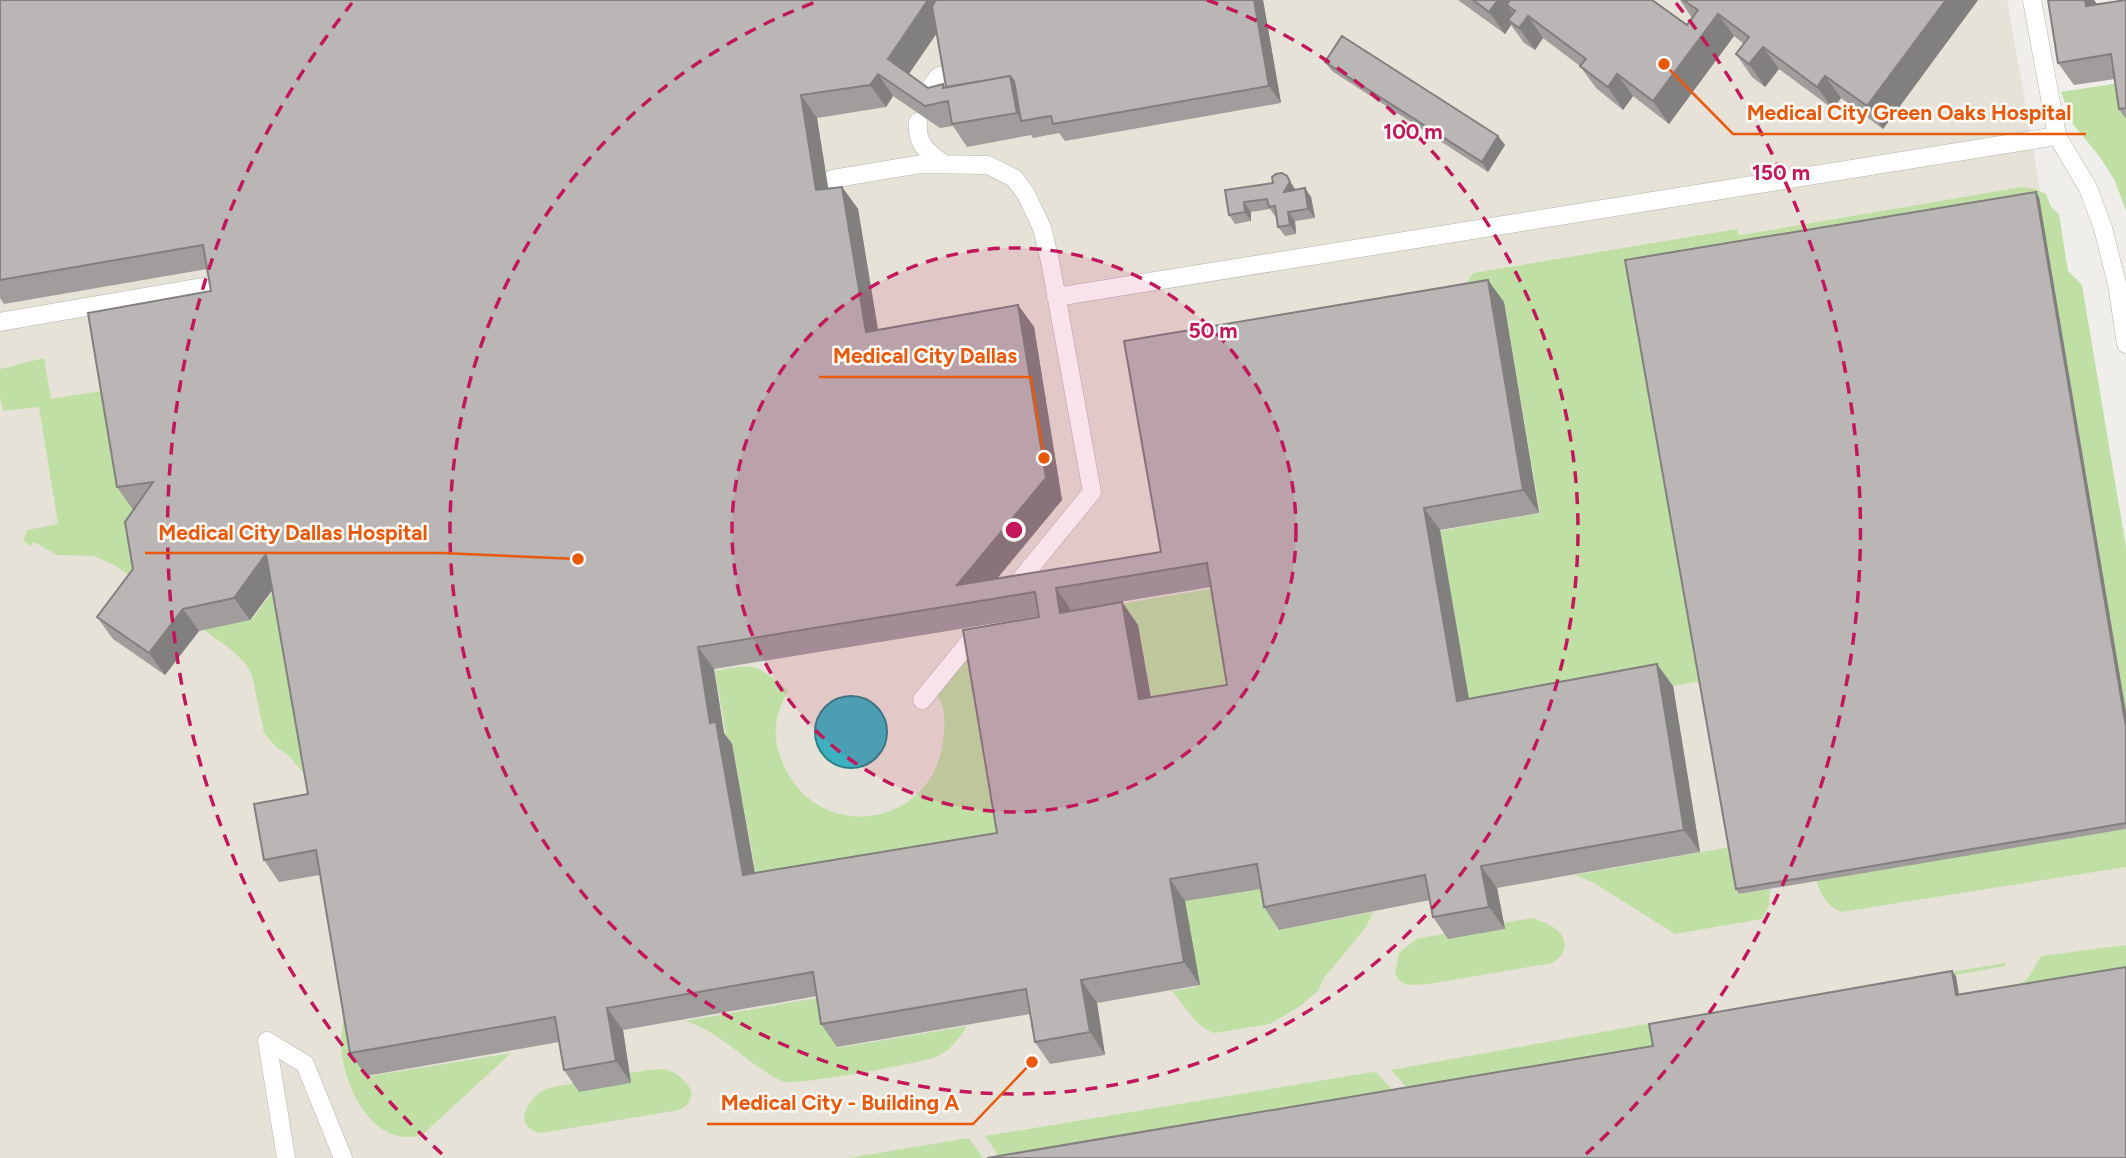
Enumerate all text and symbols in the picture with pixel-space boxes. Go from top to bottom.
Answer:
callout: Medical City Green Oaks Hospital [1733,92,2086,134]
text: Medical City Green Oaks Hospital [1747,100,2071,125]
text: 100 m [1383,119,1443,144]
text: 150 m [1752,160,1810,185]
text: 50 m [1188,318,1238,343]
callout: Medical City Dallas [819,335,1031,377]
text: Medical City Dallas [833,343,1017,368]
callout: Medical City Dallas Hospital [145,511,442,553]
centre of rings [1002,518,1026,542]
text: Medical City Dallas Hospital [158,520,428,545]
callout: Medical City - Building A [707,1082,973,1124]
text: Medical City - Building A [721,1090,959,1115]

